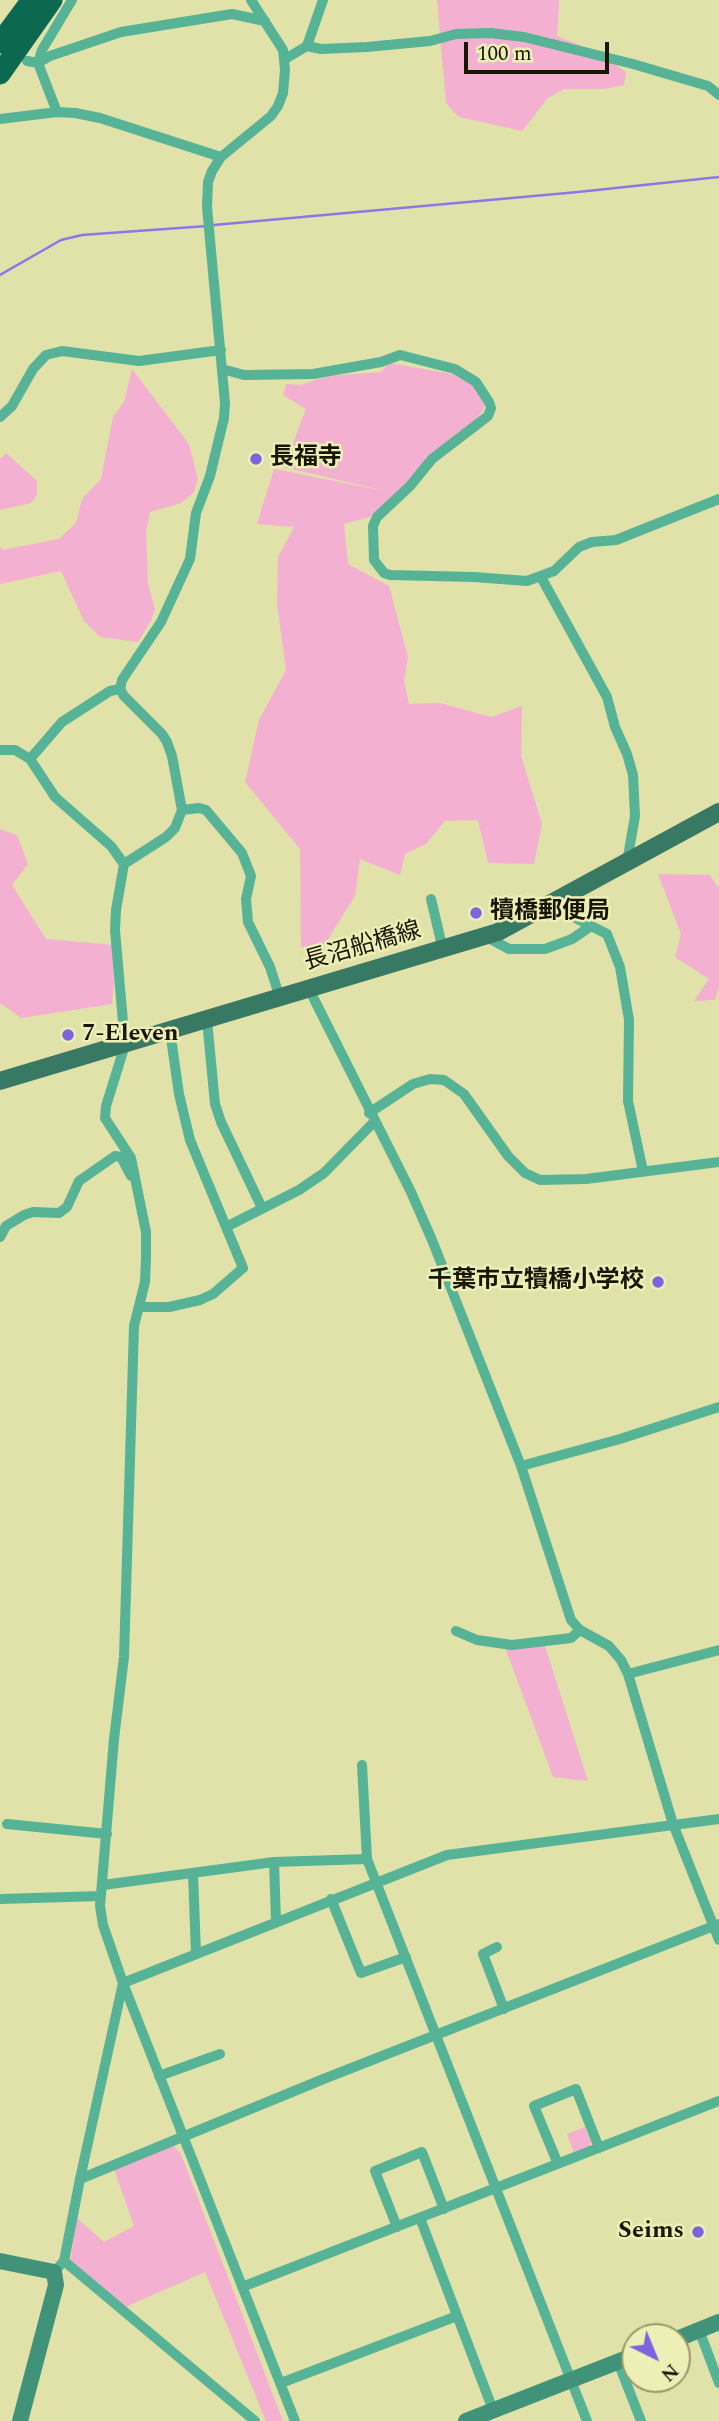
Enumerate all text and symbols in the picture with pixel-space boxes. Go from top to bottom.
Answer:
scale bar [467,28,612,72]
text: 100 m [477,38,532,70]
place label: 長福寺 [270,445,342,473]
marker: 長福寺 [248,451,264,467]
place label: 犢橋郵便局 [490,899,610,927]
marker: 犢橋郵便局 [468,905,484,921]
street label: 長沼船橋線 [301,918,425,978]
place label: 7-Eleven [82,1021,179,1049]
marker: 7-Eleven [60,1027,76,1043]
place label: 千葉市立犢橋小学校 [428,1268,644,1296]
marker: 千葉市立犢橋小学校 [650,1274,666,1290]
place label: Seims [618,2218,684,2246]
marker: Seims [690,2224,706,2240]
north arrow [621,2323,691,2393]
text: N [654,2356,685,2388]

